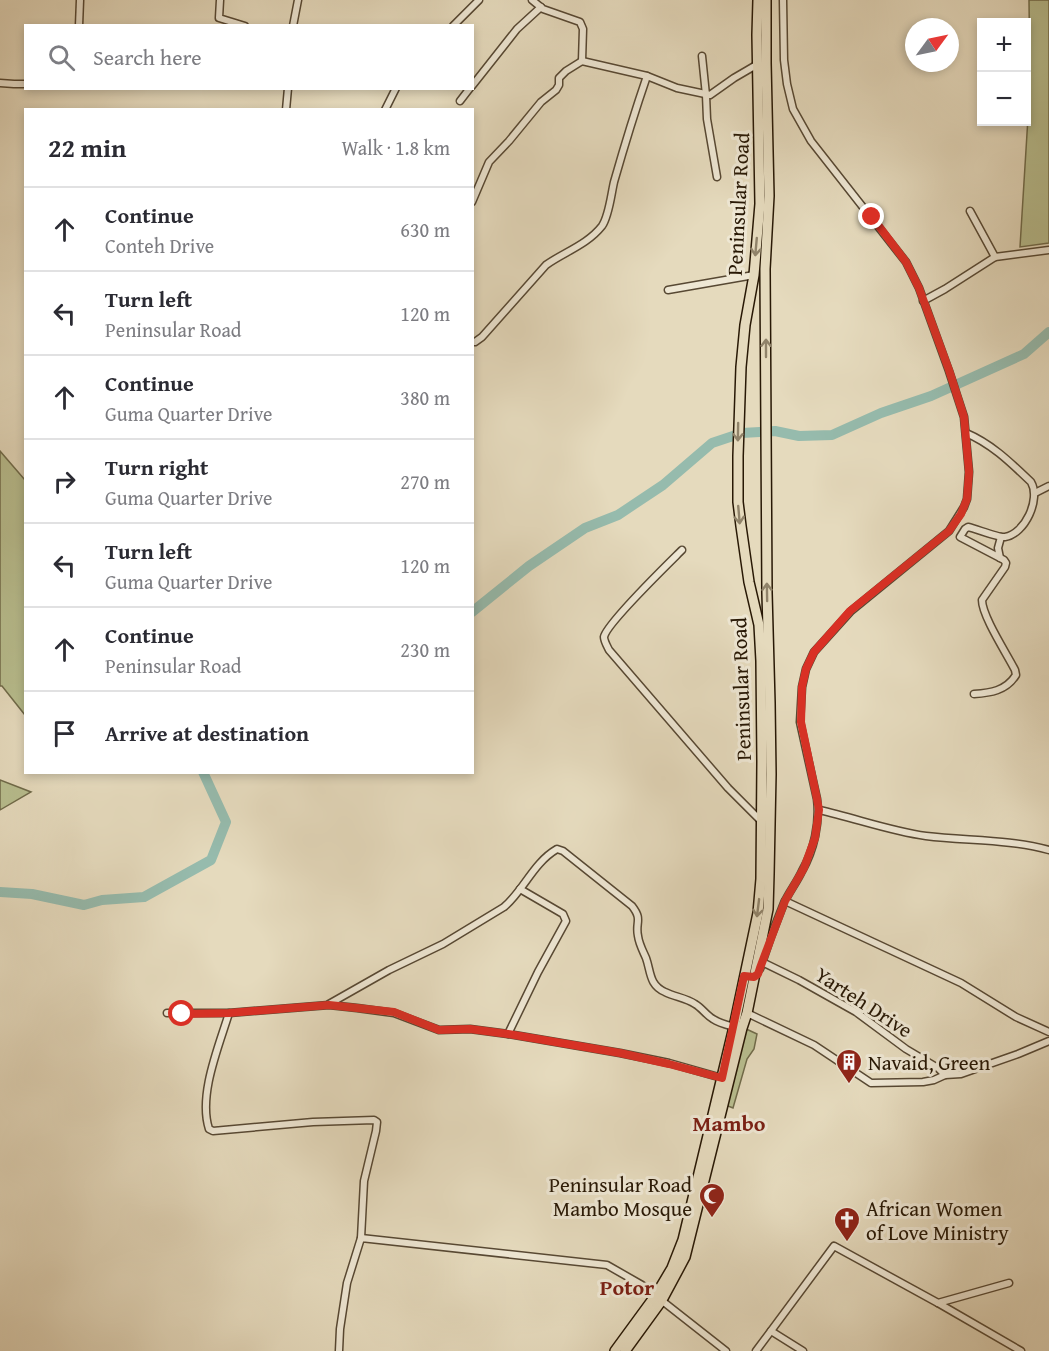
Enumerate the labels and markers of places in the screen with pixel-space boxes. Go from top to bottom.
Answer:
building icon: Navaid, Green [834,1047,864,1085]
place label: Navaid, Green [868,1047,991,1078]
place label: Peninsular Road Mambo Mosque [549,1169,693,1224]
mosque icon: Peninsular Road Mambo Mosque [697,1181,727,1219]
place label: African Women of Love Ministry [866,1193,1009,1248]
church icon: African Women of Love Ministry [832,1205,862,1243]

